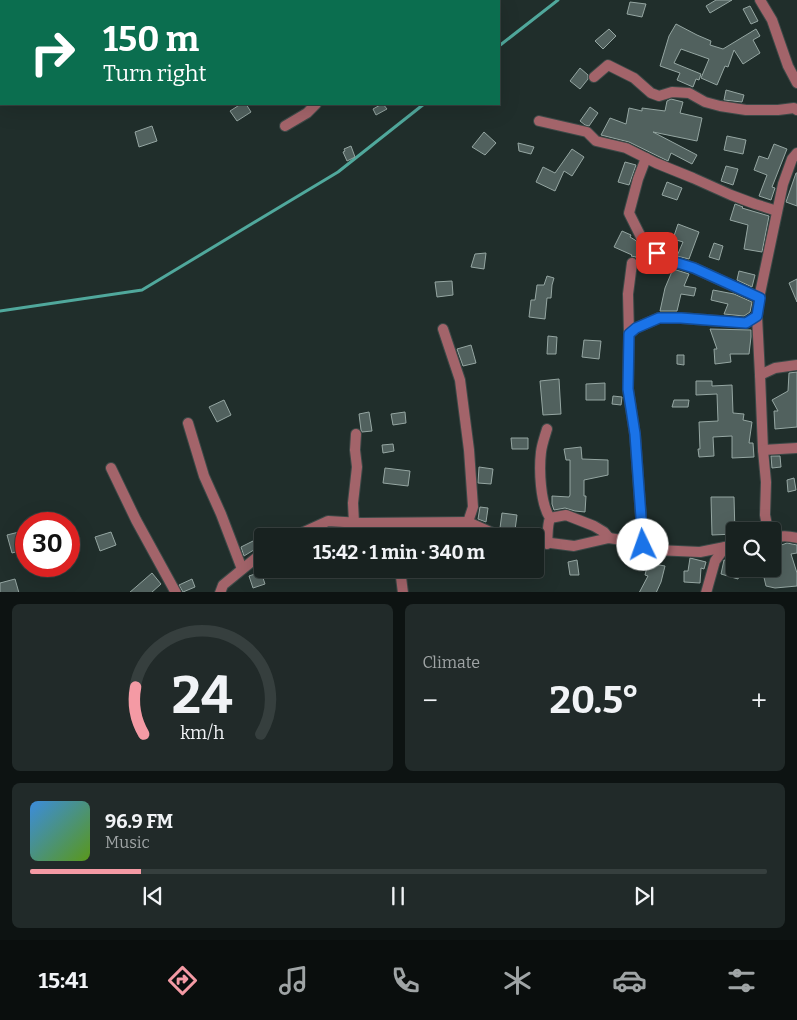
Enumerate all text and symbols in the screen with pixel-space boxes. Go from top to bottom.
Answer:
text: 150 m [103,18,199,60]
icon: right [20,20,85,85]
text: Turn right [103,60,206,87]
pin [636,232,678,274]
icon: arrive [643,239,671,267]
speed limit sign: 30 [15,512,80,577]
position arrow [616,518,668,570]
map controls [726,522,781,577]
button: search [726,522,781,577]
text: 15:42 · 1 min · 340 m [313,541,485,564]
text: Climate [423,653,480,672]
text: 24 [172,664,233,727]
text: 20.5° [550,677,639,723]
text: − [423,684,438,717]
text: + [751,684,767,717]
text: km/h [180,722,224,744]
text: 96.9 FM [105,810,173,833]
text: Music [105,833,150,852]
icon: previous [139,882,167,910]
icon: pause [384,882,412,910]
icon: next [630,882,658,910]
icon: directions [165,963,200,998]
icon: music [276,963,311,998]
icon: phone [388,963,423,998]
icon: climate [500,963,535,998]
icon: car [612,963,647,998]
icon: filters [724,963,759,998]
text: 15:41 [38,967,88,994]

